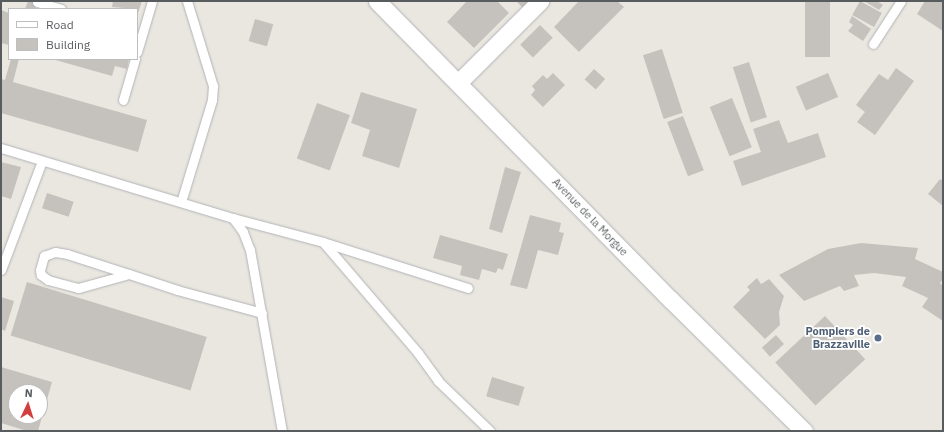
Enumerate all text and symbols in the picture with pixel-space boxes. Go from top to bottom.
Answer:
legend [8,8,138,60]
text: Road [46,17,74,32]
text: Building [46,37,90,52]
street label: Avenue de la Morgue [550,175,630,259]
place label: Pompiers de Brazzaville [805,325,870,351]
marker: Pompiers de Brazzaville [873,333,883,343]
north arrow [8,384,48,424]
text: N [24,386,33,400]

